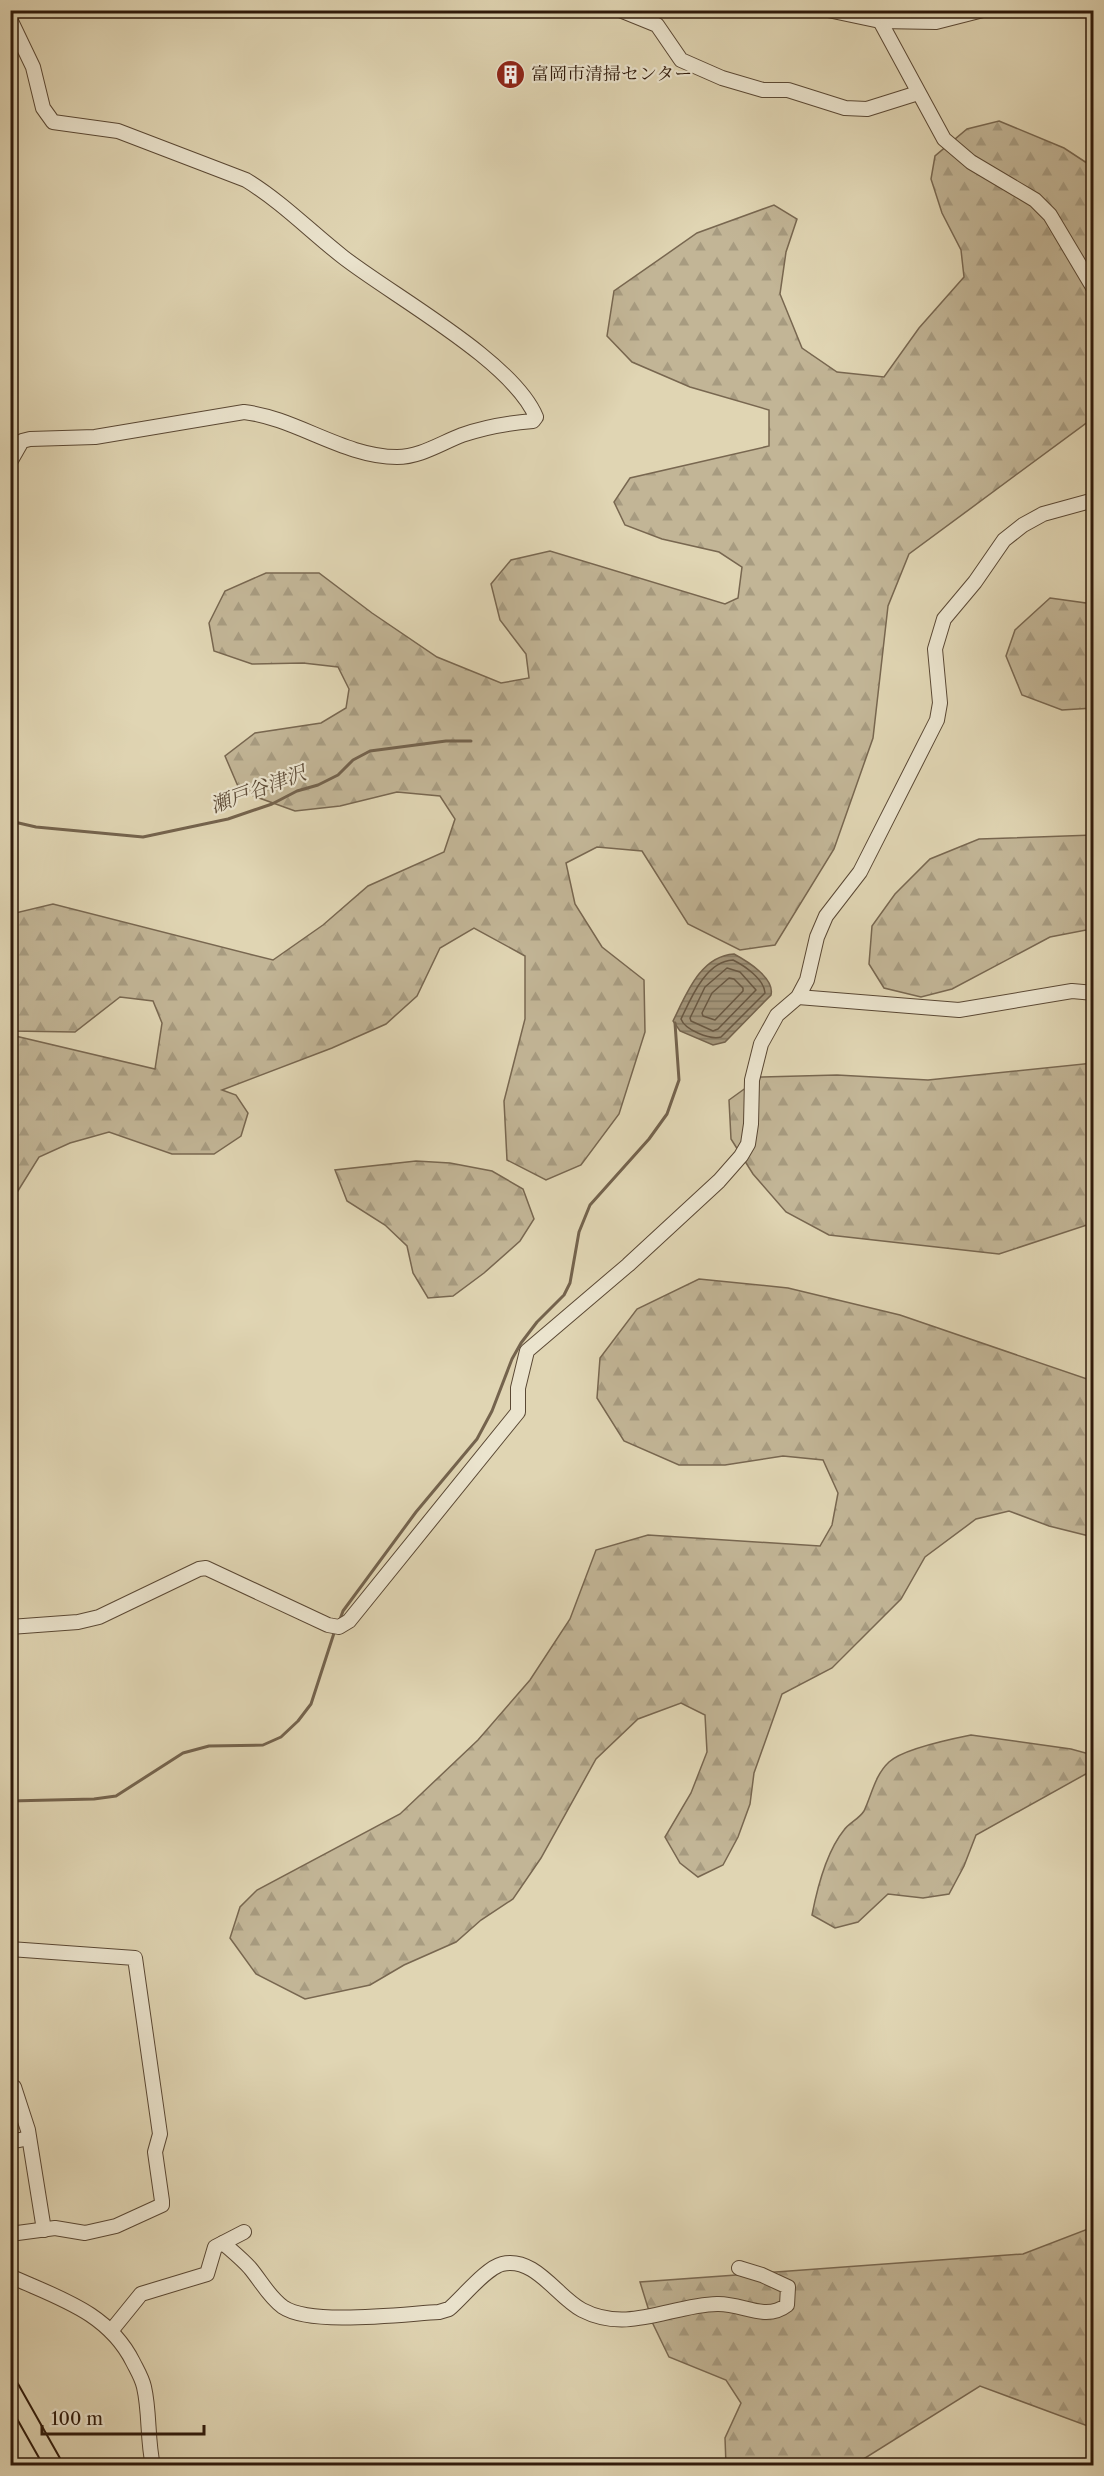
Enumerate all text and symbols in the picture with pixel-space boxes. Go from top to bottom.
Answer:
building icon: 富岡市清掃センター [494,58,526,90]
place label: 富岡市清掃センター [531,63,692,85]
water label: 瀬戸谷津沢 [207,760,312,817]
scale bar [42,2398,204,2436]
text: 100 m [51,2408,103,2430]

